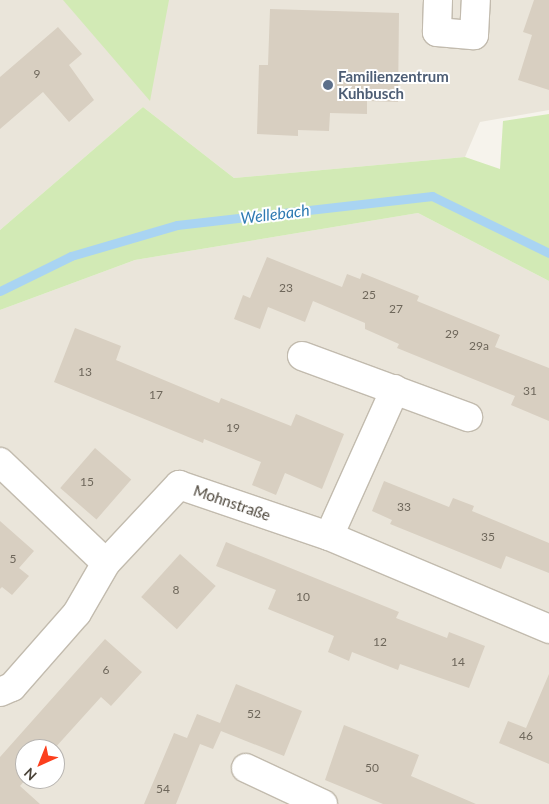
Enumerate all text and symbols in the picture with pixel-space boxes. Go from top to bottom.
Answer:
house number: 9 [34,67,40,81]
place label: Familienzentrum Kuhbusch [338,67,449,102]
marker: Familienzentrum Kuhbusch [322,79,334,91]
water label: Wellebach [239,200,311,228]
house number: 23 [279,281,293,295]
house number: 25 [362,288,376,302]
house number: 27 [389,302,403,316]
house number: 29 [445,327,459,341]
house number: 29a [469,339,489,353]
house number: 13 [78,365,92,379]
house number: 31 [523,384,537,398]
house number: 17 [149,388,163,402]
house number: 19 [226,421,240,435]
house number: 15 [80,475,94,489]
street label: Mohnstraße [191,481,273,525]
house number: 33 [397,500,411,514]
house number: 35 [481,530,495,544]
house number: 5 [10,552,16,566]
house number: 8 [173,583,179,597]
house number: 10 [296,590,310,604]
house number: 12 [373,635,387,649]
house number: 14 [451,655,465,669]
house number: 6 [103,663,109,677]
house number: 52 [247,707,261,721]
house number: 46 [519,729,533,743]
north arrow [15,739,65,789]
house number: 50 [365,761,379,775]
text: N [20,765,40,784]
house number: 54 [156,782,170,796]

